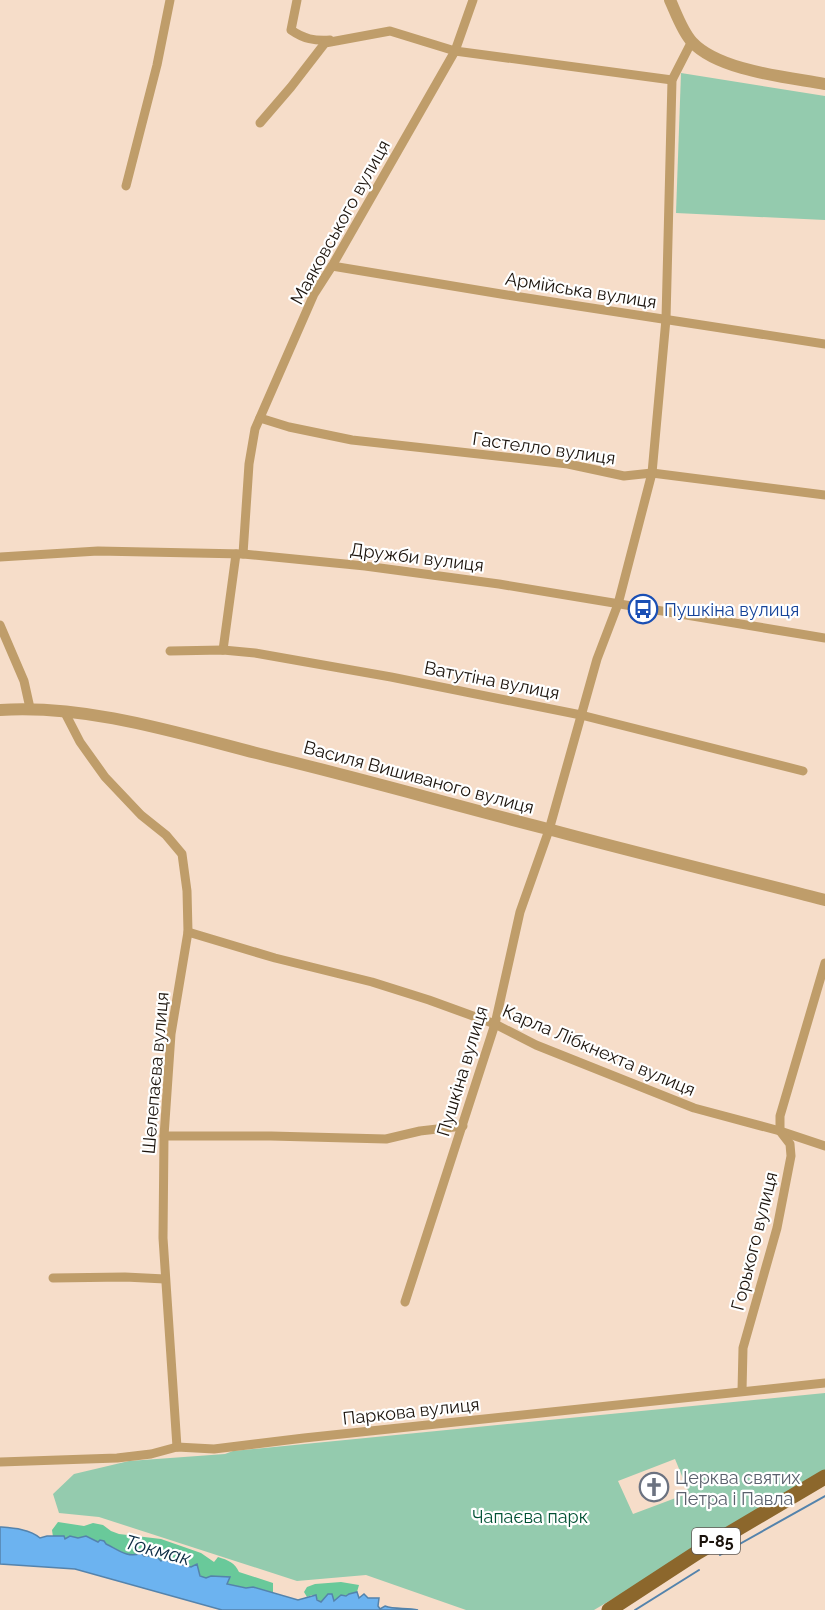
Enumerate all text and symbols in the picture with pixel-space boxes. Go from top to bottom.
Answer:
street label: Маяковського вулиця [286,136,394,308]
street label: Армійська вулиця [504,268,658,312]
street label: Гастелло вулиця [471,428,617,468]
street label: Дружби вулиця [349,538,485,576]
bus stop icon: Пушкіна вулиця [627,593,659,625]
place label: Пушкіна вулиця [664,599,799,620]
street label: Ватутіна вулиця [423,657,561,703]
street label: Василя Вишиваного вулиця [302,736,536,818]
street label: Шелепаєва вулиця [137,991,173,1155]
street label: Карла Лібкнехта вулиця [499,1000,699,1100]
street label: Пушкіна вулиця [432,1003,492,1139]
street label: Горького вулиця [727,1170,781,1312]
street label: Паркова вулиця [342,1393,480,1429]
place label: Церква святих Петра і Павла [675,1467,800,1509]
church icon: Церква святих Петра і Павла [638,1471,670,1503]
park label: Чапаєва парк [472,1506,588,1527]
road number: Р-85 [692,1528,740,1554]
water label: Токмак [122,1530,194,1570]

